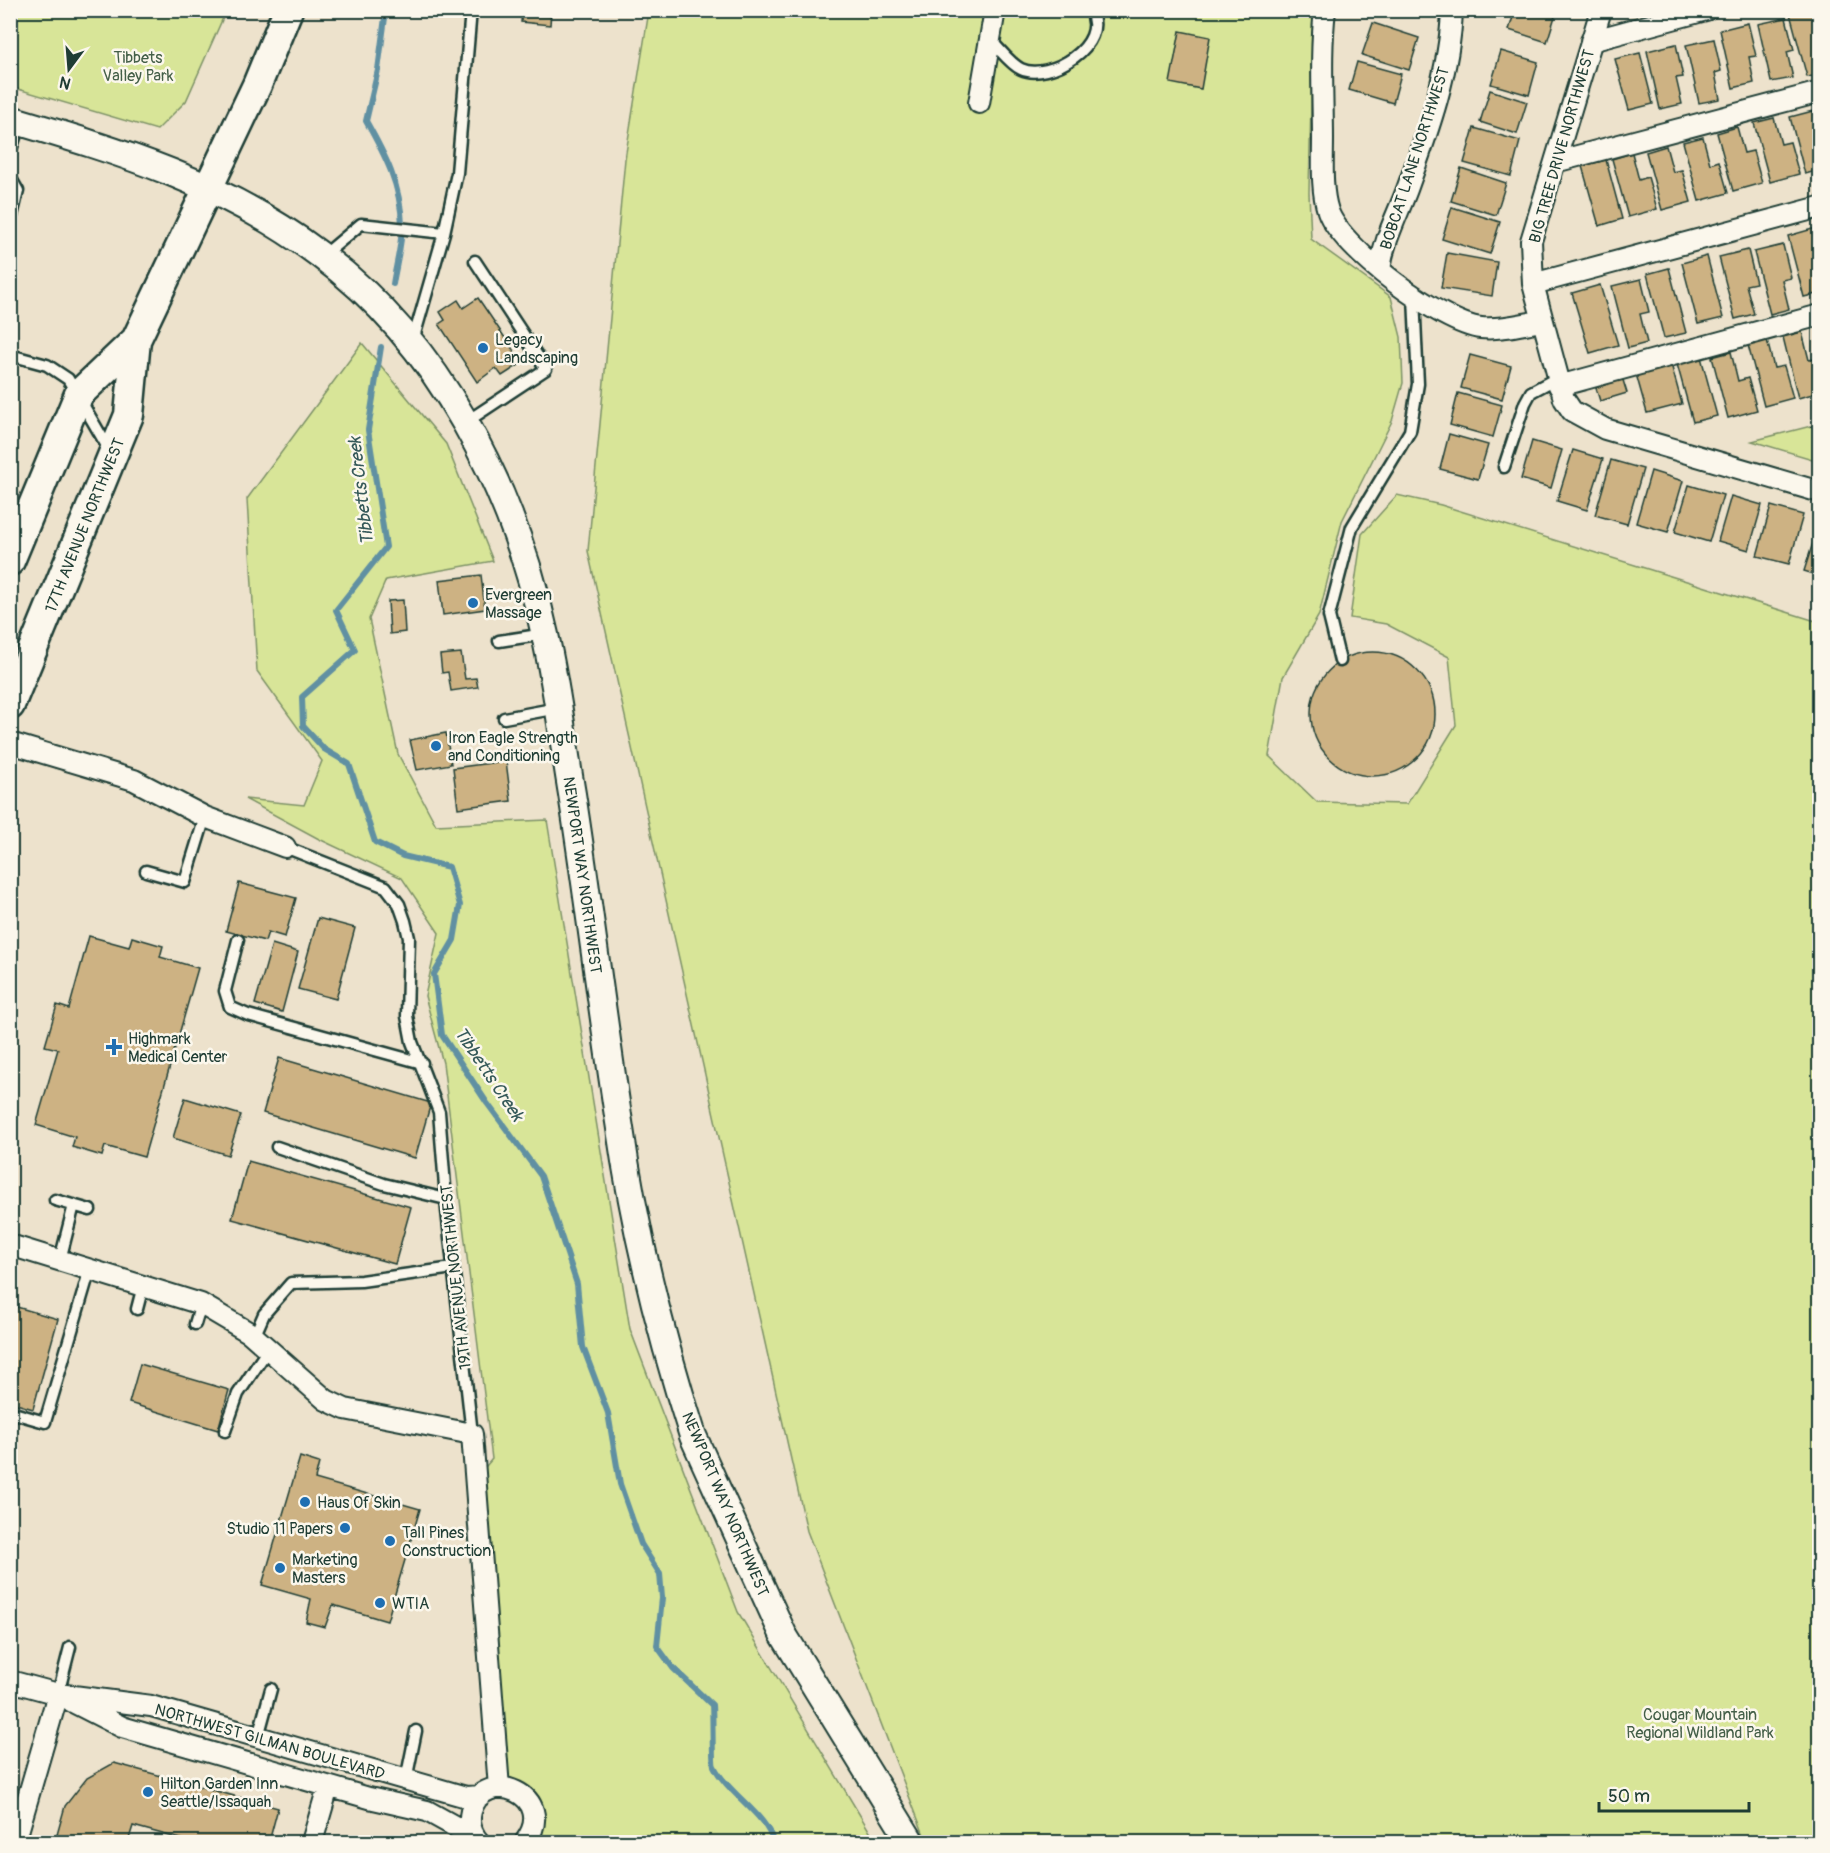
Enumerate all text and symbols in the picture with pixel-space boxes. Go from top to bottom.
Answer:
north arrow [39,39,99,99]
street label: BIG TREE DRIVE NORTHWEST [1525,47,1599,245]
park label: Tibbets Valley Park [103,48,174,86]
street label: BOBCAT LANE NORTHWEST [1376,64,1454,252]
text: N [57,71,73,94]
place label: Legacy Landscaping [495,330,578,368]
marker: Legacy Landscaping [476,341,490,355]
water label: Tibbetts Creek [343,434,380,546]
street label: 17TH AVENUE NORTHWEST [41,435,129,616]
place label: Evergreen Massage [485,585,552,623]
marker: Evergreen Massage [466,596,480,610]
place label: Iron Eagle Strength and Conditioning [448,728,578,766]
marker: Iron Eagle Strength and Conditioning [429,739,443,753]
street label: NEWPORT WAY NORTHWEST [558,775,606,975]
water label: Tibbetts Creek [449,1023,529,1127]
place label: Highmark Medical Center [128,1029,228,1067]
marker: Highmark Medical Center [105,1038,123,1056]
street label: 19TH AVENUE NORTHWEST [436,1183,476,1371]
street label: NEWPORT WAY NORTHWEST [677,1409,773,1600]
place label: Haus Of Skin [317,1493,401,1513]
marker: Haus Of Skin [298,1495,312,1509]
place label: Studio 11 Papers [227,1519,333,1539]
marker: Studio 11 Papers [338,1521,352,1535]
place label: Tall Pines Construction [402,1523,491,1561]
marker: Tall Pines Construction [383,1534,397,1548]
place label: Marketing Masters [292,1550,357,1588]
marker: Marketing Masters [273,1561,287,1575]
place label: WTIA [392,1594,429,1614]
marker: WTIA [373,1596,387,1610]
street label: NORTHWEST GILMAN BOULEVARD [152,1699,387,1784]
park label: Cougar Mountain Regional Wildland Park [1626,1705,1774,1743]
place label: Hilton Garden Inn Seattle/Issaquah [160,1774,278,1812]
scale bar [1599,1775,1749,1813]
marker: Hilton Garden Inn Seattle/Issaquah [141,1785,155,1799]
text: 50 m [1608,1785,1650,1808]

